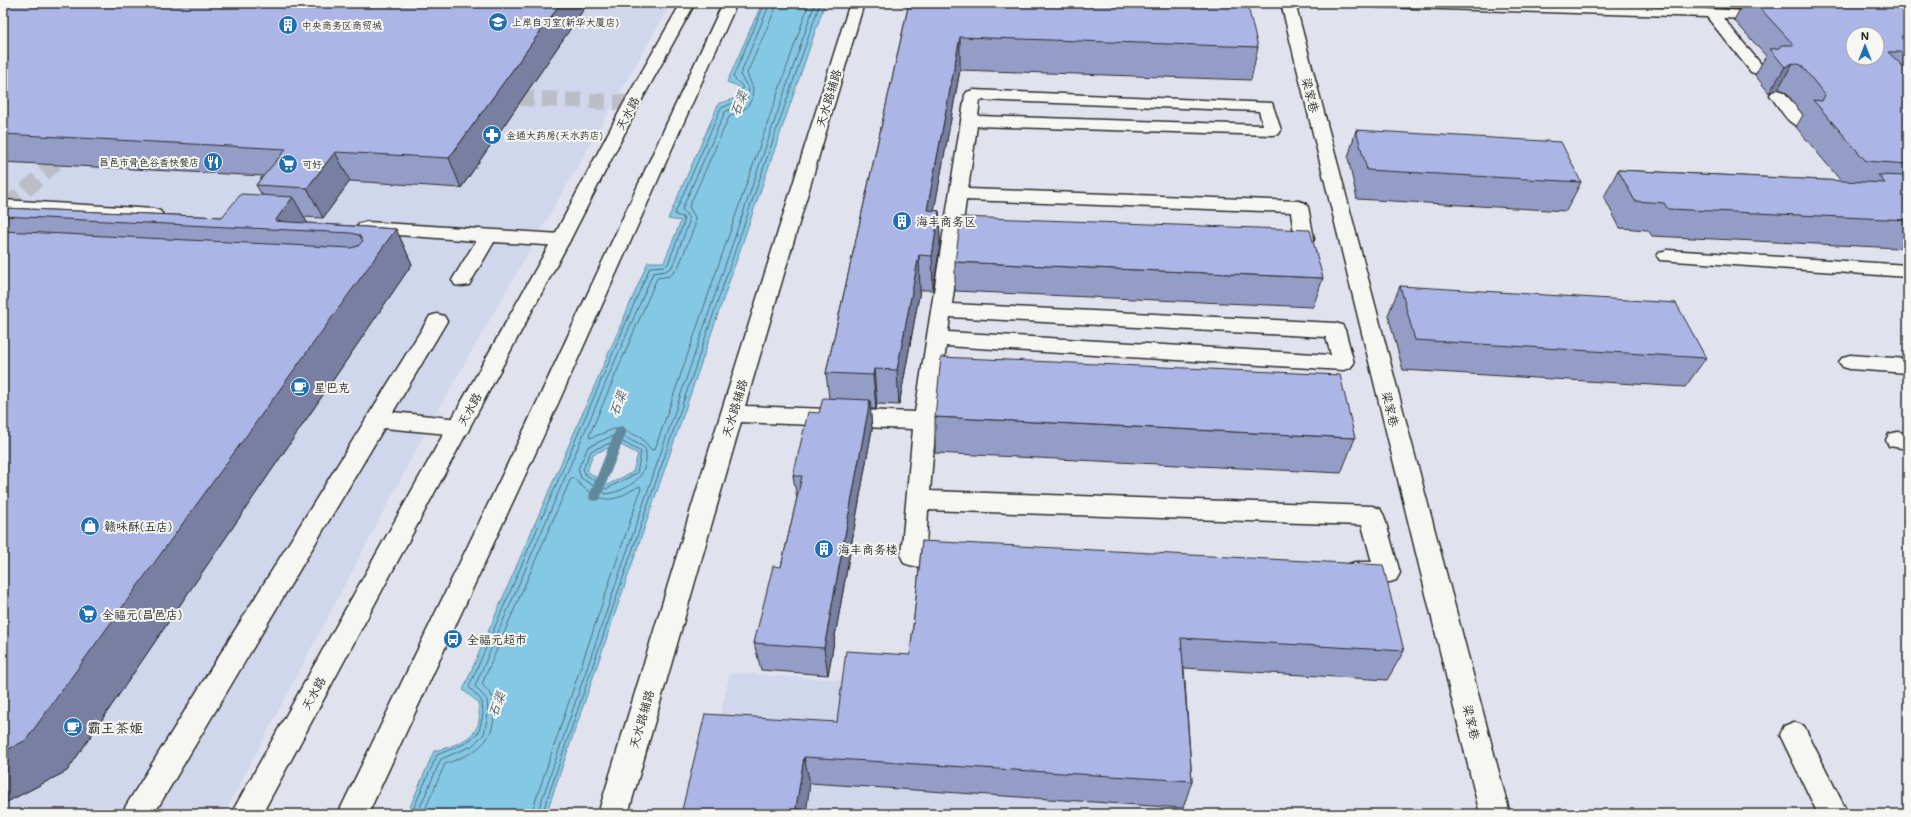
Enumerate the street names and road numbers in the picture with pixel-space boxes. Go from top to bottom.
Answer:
street label: 天水路辅路 [812,67,844,129]
street label: 梁家巷 [1299,76,1323,114]
street label: 天水路 [611,93,643,133]
street label: 天水路辅路 [718,377,750,439]
street label: 天水路 [453,389,485,429]
street label: 梁家巷 [1379,390,1403,428]
street label: 天水路 [297,673,329,713]
street label: 天水路辅路 [625,688,657,750]
street label: 梁家巷 [1460,703,1484,741]

